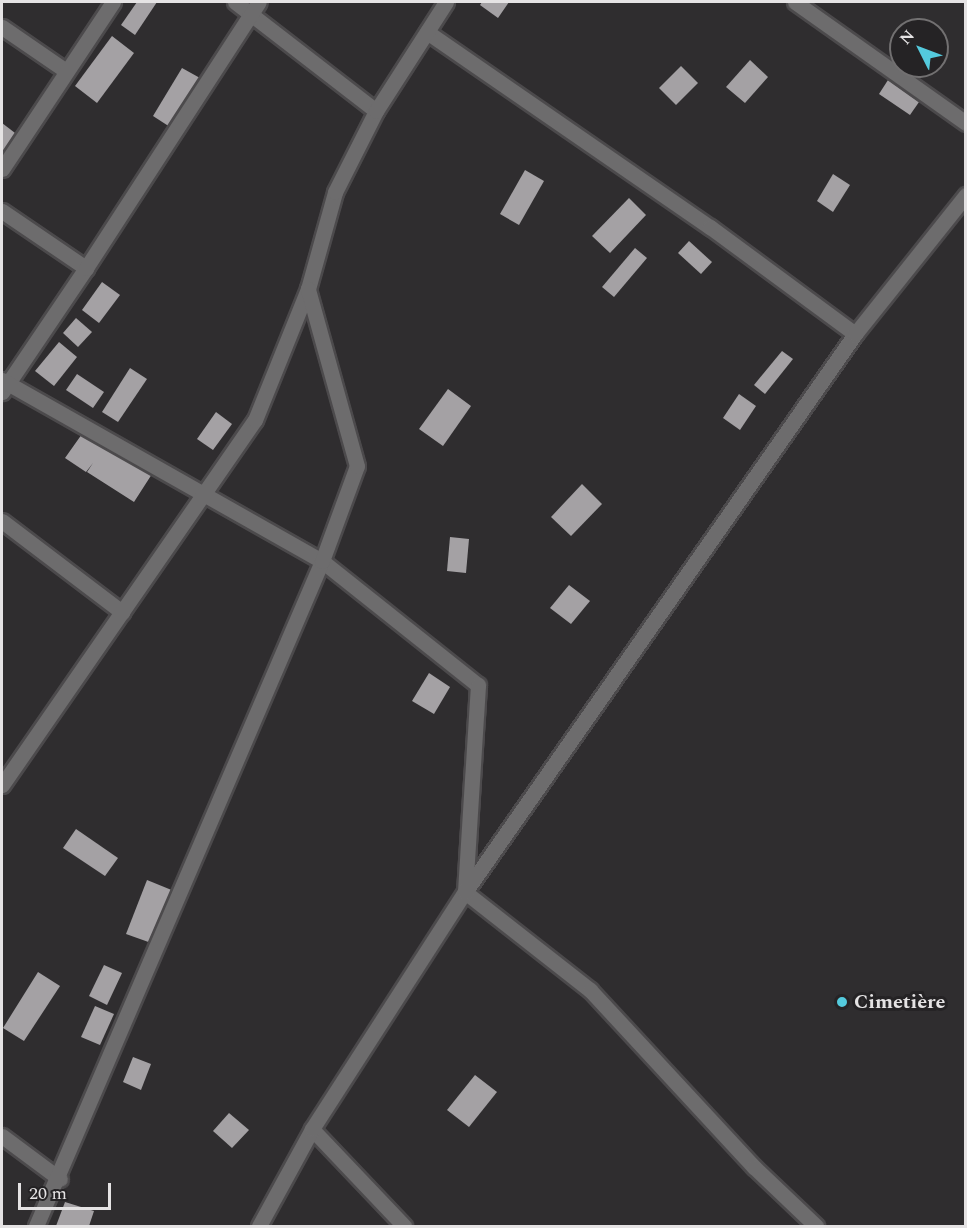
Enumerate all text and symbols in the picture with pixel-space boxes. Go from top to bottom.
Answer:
north arrow [889,18,949,78]
text: N [894,24,920,50]
place label: Cimetière [854,990,946,1014]
marker: Cimetière [835,995,849,1009]
scale bar [21,1171,114,1209]
text: 20 m [29,1180,67,1207]

